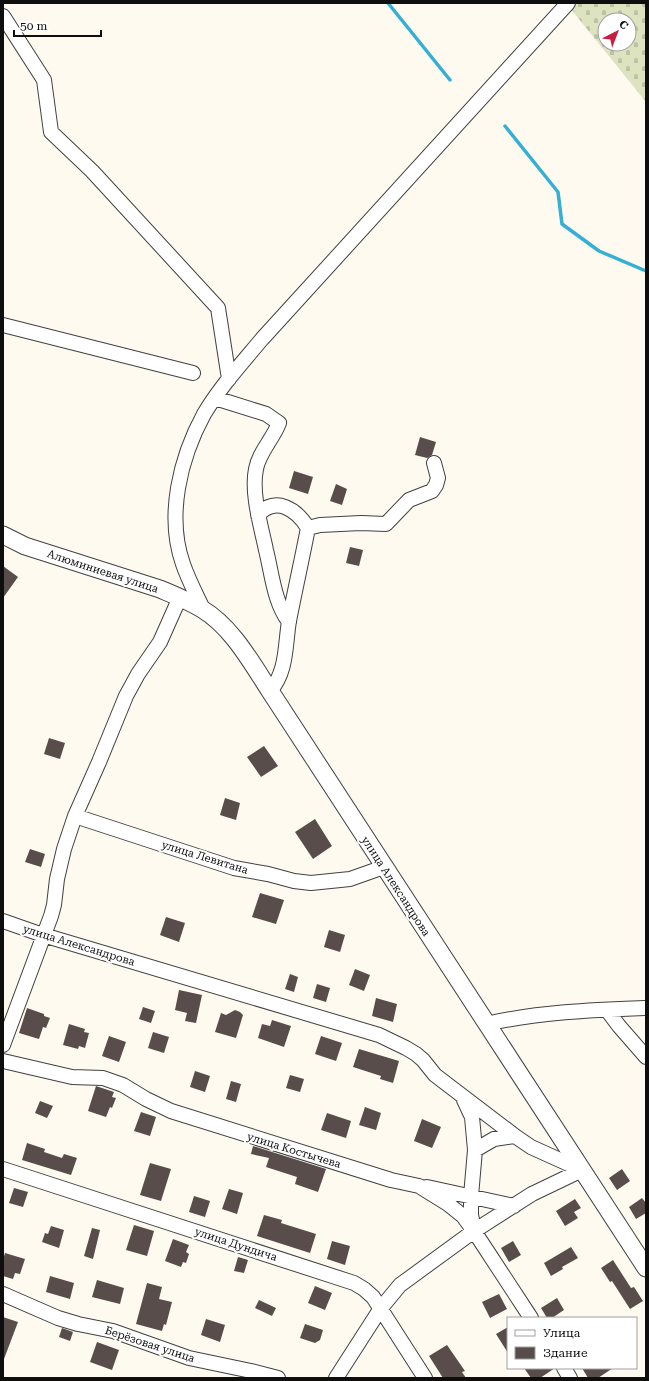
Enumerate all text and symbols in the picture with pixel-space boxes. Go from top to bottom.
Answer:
scale bar [14,12,101,38]
north arrow [597,12,637,52]
text: С [616,18,631,33]
text: 50 m [20,19,47,33]
street label: Алюминиевая улица [46,547,160,596]
street label: улица Александрова [358,834,433,939]
street label: улица Левитана [160,838,250,877]
street label: улица Александрова [21,922,136,969]
street label: улица Костычева [245,1130,342,1171]
street label: улица Дундича [193,1225,279,1264]
legend [507,1317,637,1369]
street label: Берёзовая улица [103,1324,196,1365]
text: Улица [543,1326,581,1340]
text: Здание [543,1346,588,1360]

